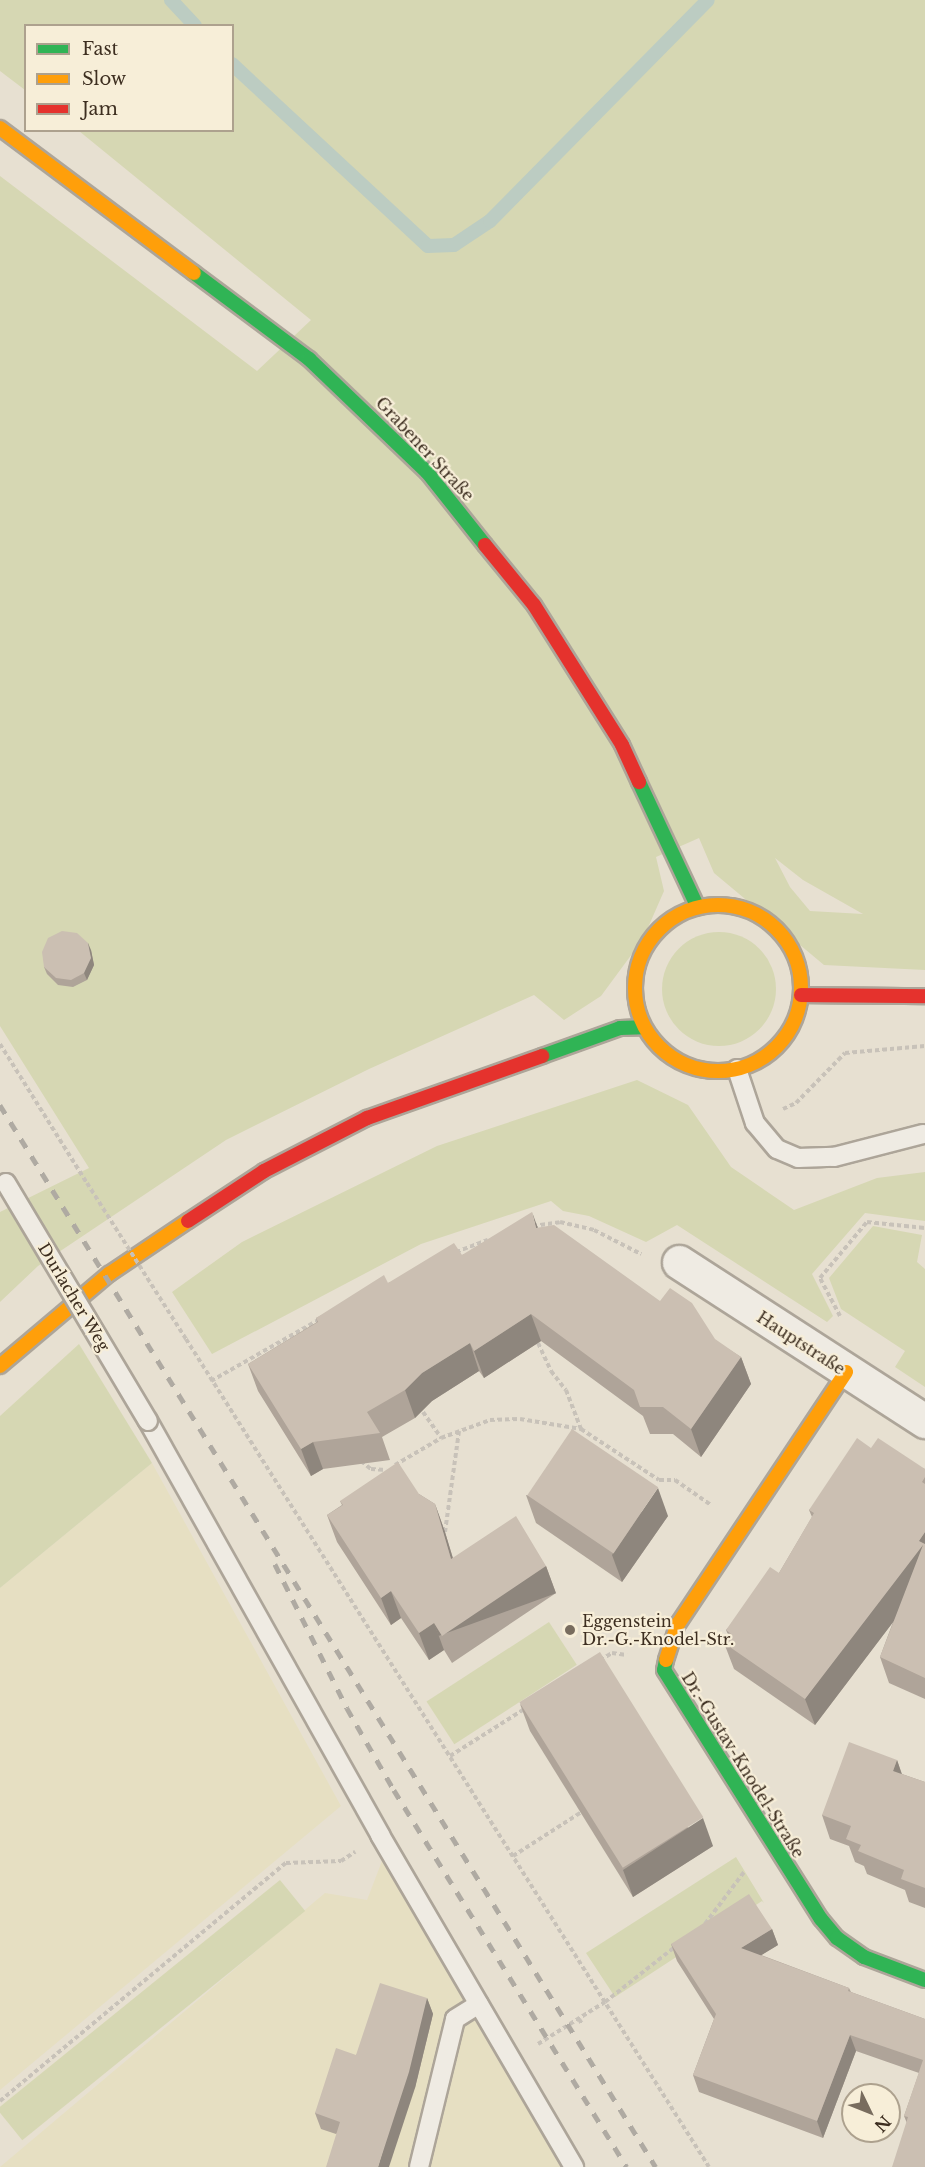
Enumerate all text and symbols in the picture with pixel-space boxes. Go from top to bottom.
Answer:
legend [24,24,234,132]
text: Fast [82,38,118,60]
text: Slow [82,68,126,90]
text: Jam [82,98,118,120]
street label: Grabener Straße [372,393,478,505]
street label: Durlacher Weg [34,1239,114,1355]
street label: Hauptstraße [753,1307,849,1379]
place label: Eggenstein Dr.-G.-Knodel-Str. [582,1611,734,1649]
marker: Eggenstein Dr.-G.-Knodel-Str. [563,1623,577,1637]
street label: Dr.-Gustav-Knodel-Straße [678,1669,808,1861]
north arrow [841,2083,901,2143]
text: N [870,2112,895,2136]

